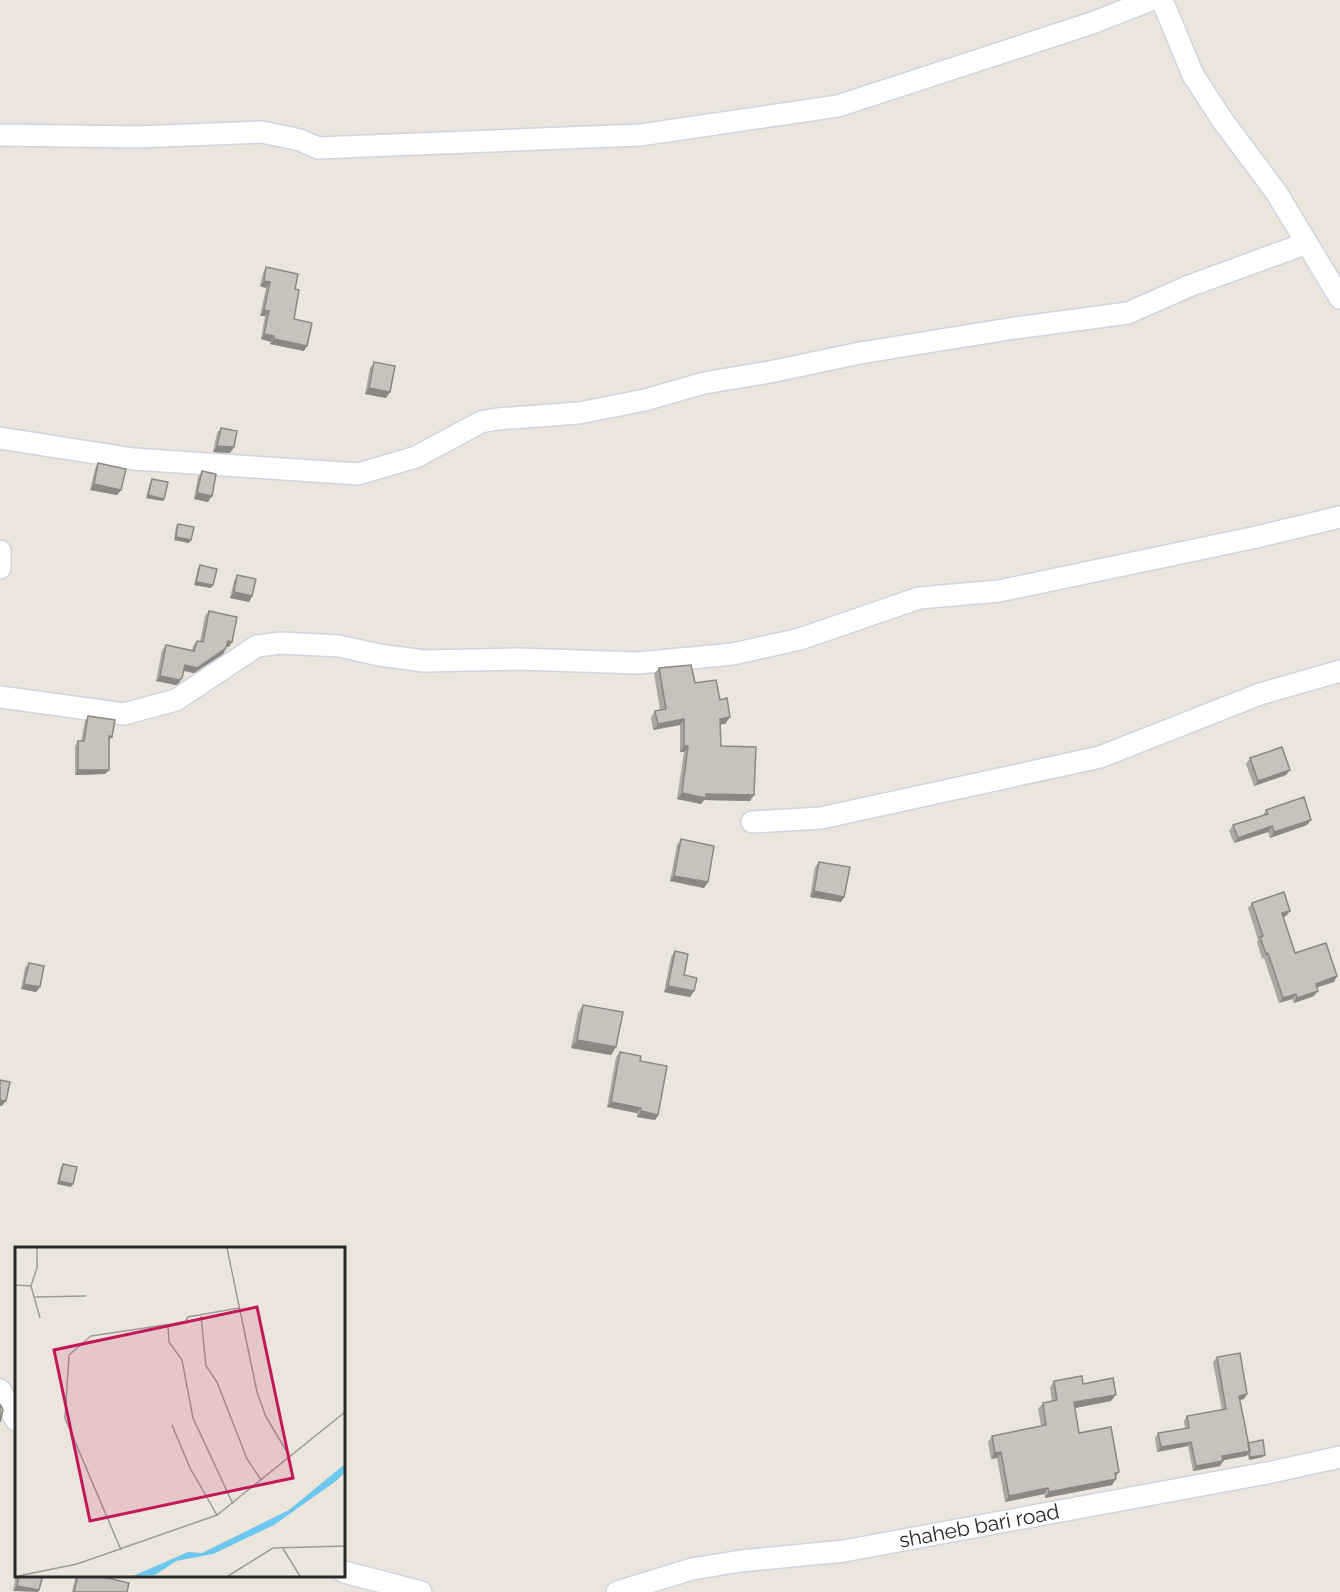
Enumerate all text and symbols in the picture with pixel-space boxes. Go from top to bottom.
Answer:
inset map [15,1247,345,1577]
street label: shaheb bari road [897,1499,1061,1553]

